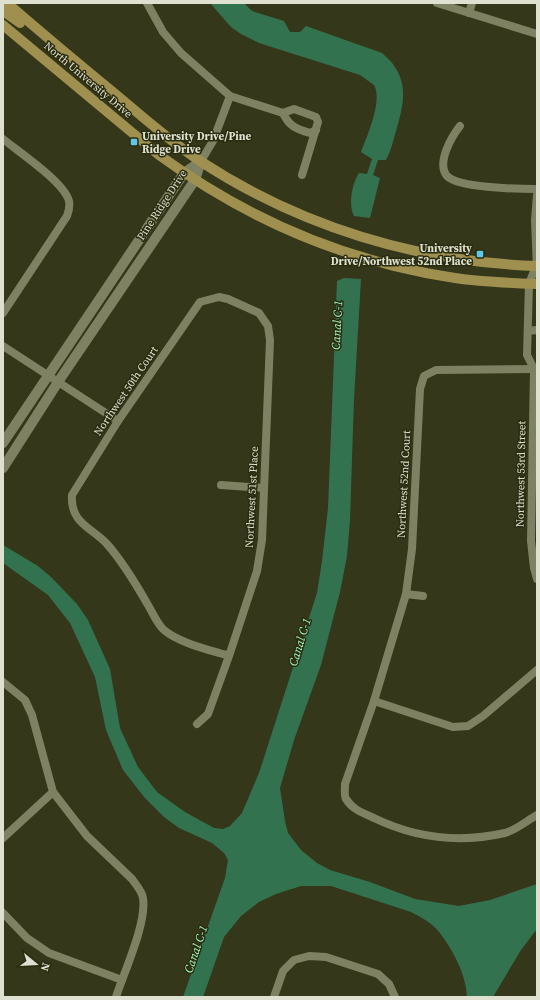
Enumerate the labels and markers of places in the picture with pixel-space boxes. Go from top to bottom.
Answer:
place label: University Drive/Pine Ridge Drive [142,129,251,157]
marker: University Drive/Pine Ridge Drive [129,137,139,147]
place label: University Drive/Northwest 52nd Place [331,241,472,269]
marker: University Drive/Northwest 52nd Place [475,249,485,259]

